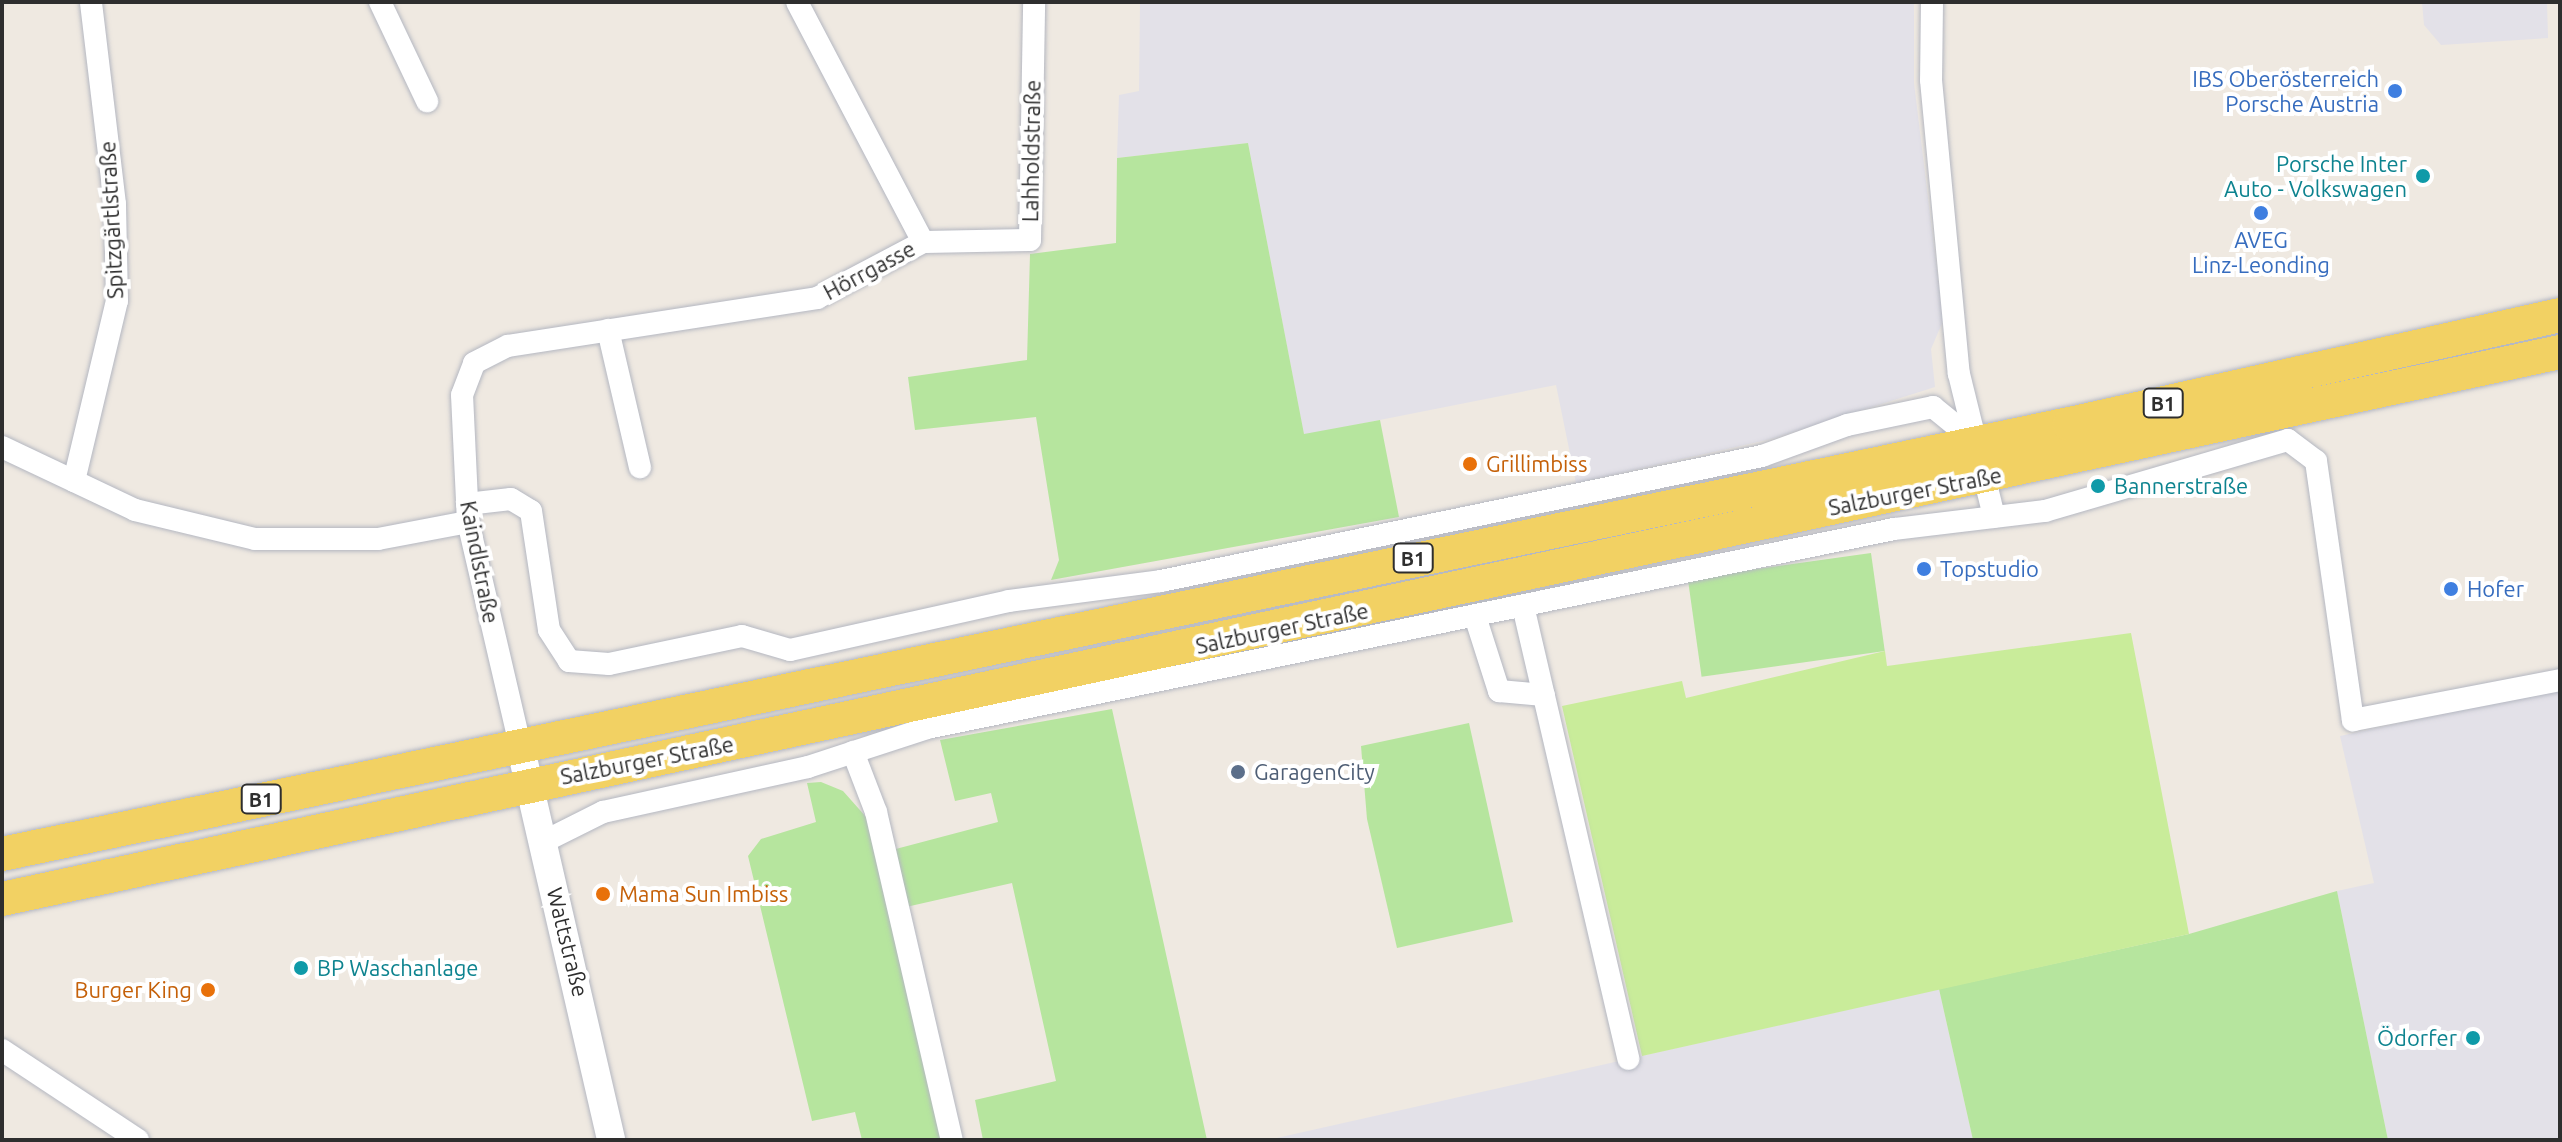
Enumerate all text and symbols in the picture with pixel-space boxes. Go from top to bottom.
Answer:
place label: IBS Oberösterreich Porsche Austria [2192,65,2379,116]
street label: Lahholdstraße [1017,80,1045,222]
marker: IBS Oberösterreich Porsche Austria [2386,82,2404,100]
street label: Spitzgärtlstraße [94,140,128,300]
place label: Porsche Inter Auto - Volkswagen [2224,150,2407,202]
marker: Porsche Inter Auto - Volkswagen [2414,167,2432,185]
marker: AVEG Linz-Leonding [2252,204,2270,222]
place label: AVEG Linz-Leonding [2192,226,2330,278]
street label: Hörrgasse [819,235,919,305]
road number: B1 [2141,387,2185,419]
place label: Grillimbiss [1486,451,1587,477]
marker: Grillimbiss [1461,455,1479,473]
street label: Salzburger Straße [1826,461,2004,521]
place label: Bannerstraße [2114,473,2248,499]
marker: Bannerstraße [2089,477,2107,495]
street label: Kaindlstraße [455,498,505,626]
road number: B1 [1391,542,1435,574]
place label: Topstudio [1940,556,2039,582]
marker: Topstudio [1915,560,1933,578]
place label: Hofer [2467,576,2524,602]
marker: Hofer [2442,580,2460,598]
street label: Salzburger Straße [1193,597,1371,659]
street label: Salzburger Straße [558,730,736,790]
place label: GaragenCity [1254,759,1375,785]
marker: GaragenCity [1229,763,1247,781]
road number: B1 [239,783,283,815]
place label: Mama Sun Imbiss [619,881,788,907]
street label: Wattstraße [542,885,594,999]
marker: Mama Sun Imbiss [594,885,612,903]
place label: BP Waschanlage [317,955,479,981]
marker: BP Waschanlage [292,959,310,977]
place label: Burger King [75,977,192,1003]
marker: Burger King [199,981,217,999]
place label: Ödorfer [2377,1025,2457,1051]
marker: Ödorfer [2464,1029,2482,1047]

